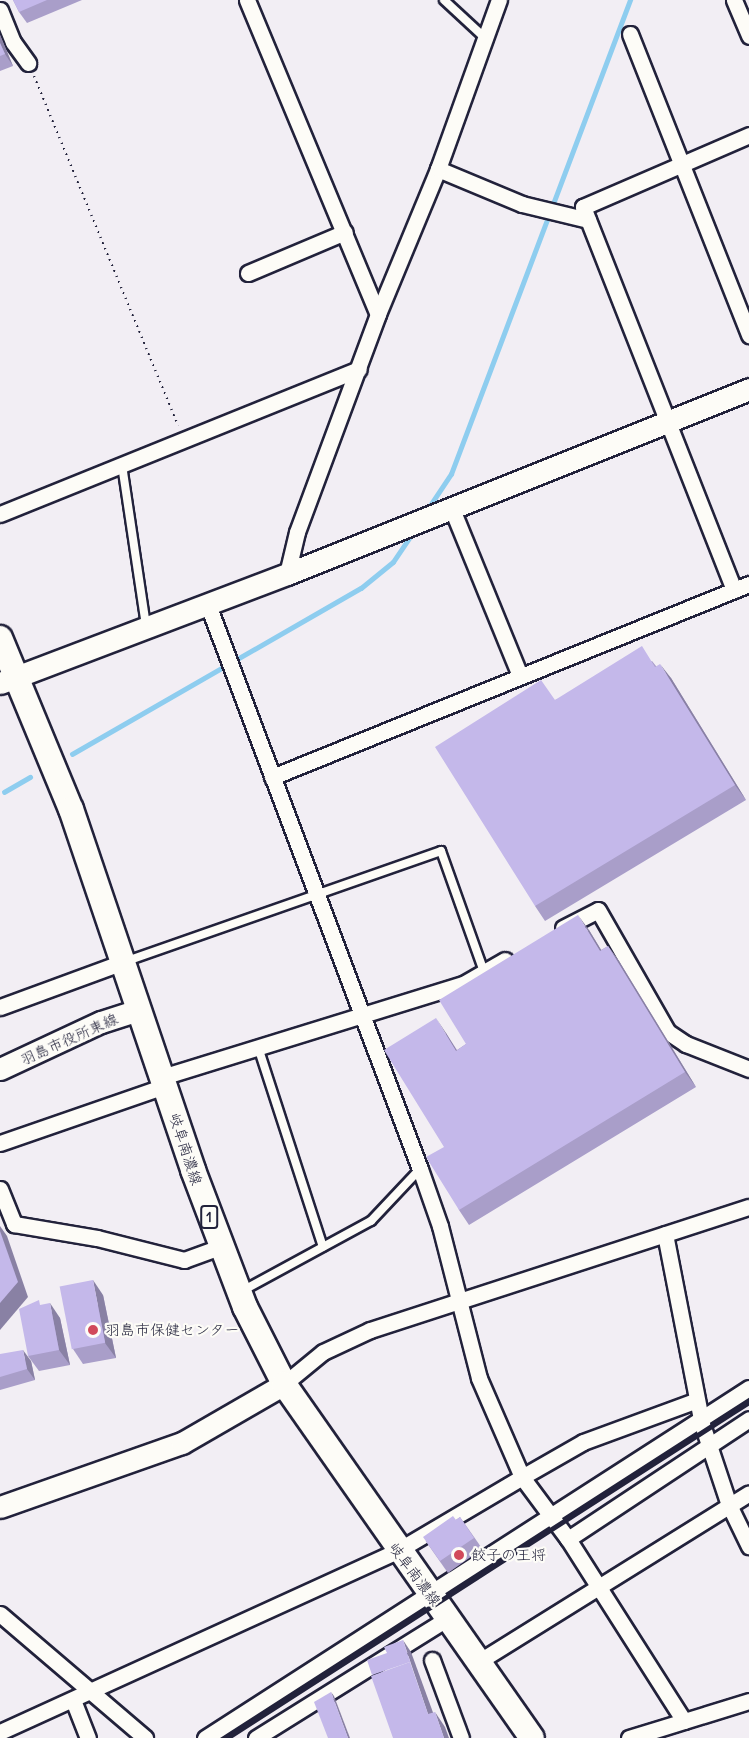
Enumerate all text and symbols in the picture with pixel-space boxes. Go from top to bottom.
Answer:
street label: 羽島市役所東線 [17,1009,121,1069]
street label: 岐阜南濃線 [166,1111,206,1187]
road number: 1 [200,1206,218,1228]
place label: 羽島市保健センター [105,1321,240,1339]
marker: 羽島市保健センター [86,1323,100,1337]
street label: 岐阜南濃線 [385,1539,445,1609]
place label: 餃子の王将 [471,1546,546,1564]
marker: 餃子の王将 [452,1548,466,1562]

